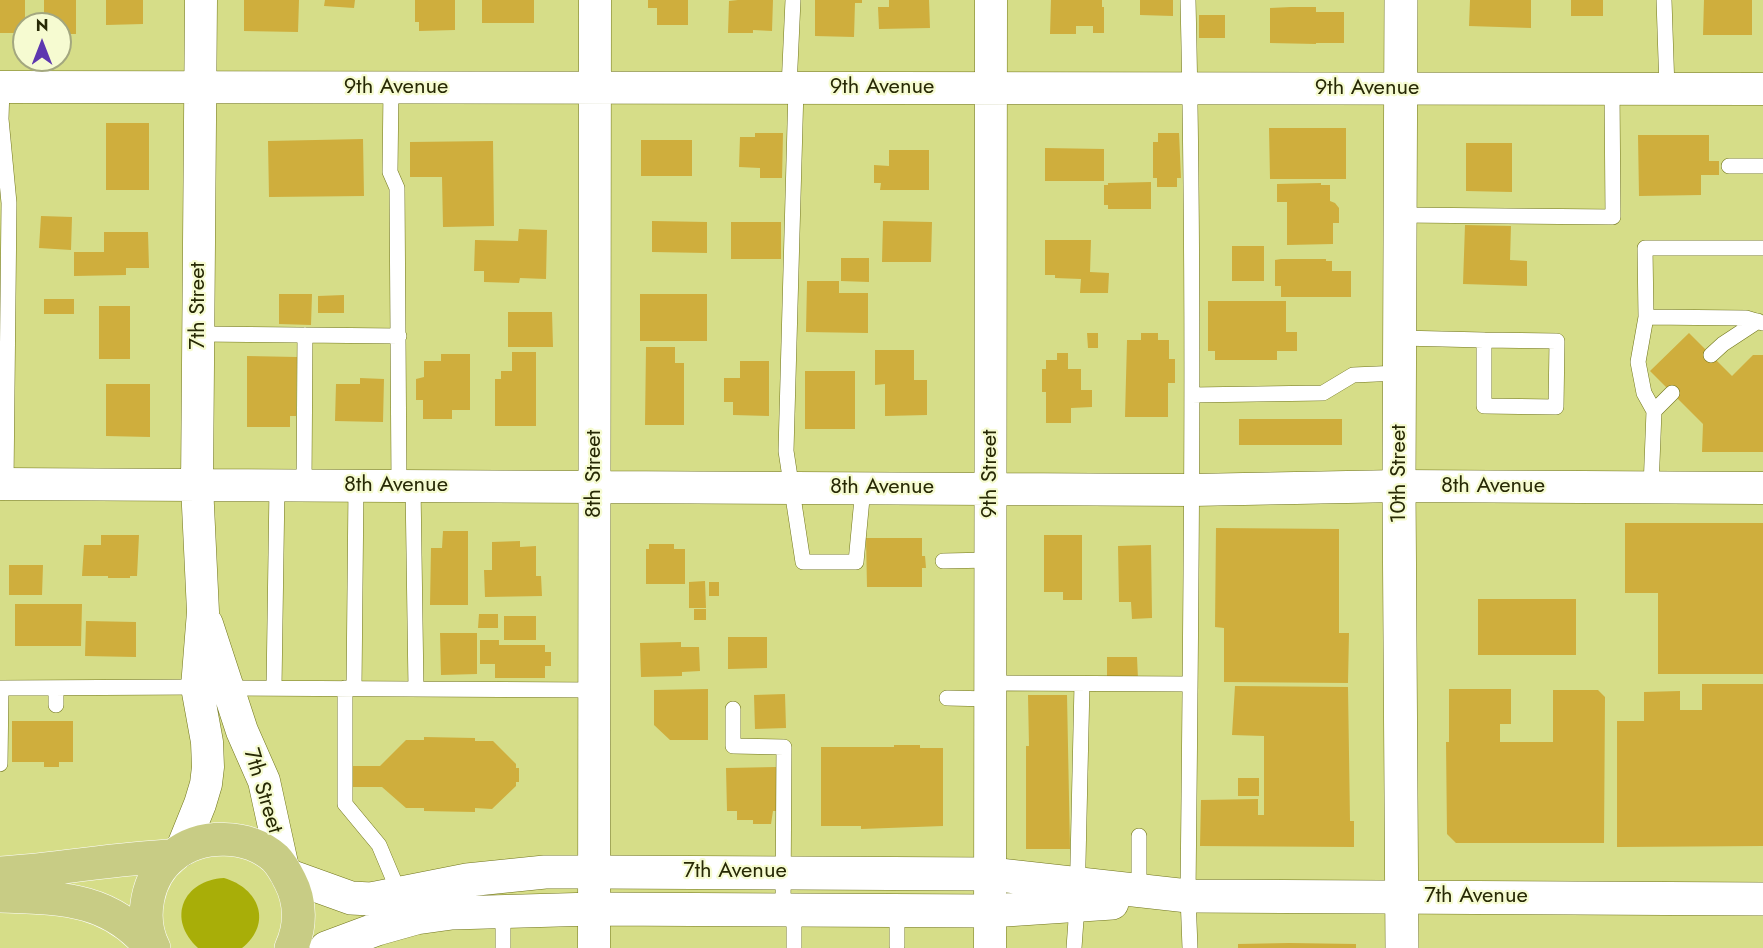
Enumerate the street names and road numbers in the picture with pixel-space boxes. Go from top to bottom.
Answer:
street label: 9th Avenue [344,75,448,101]
street label: 9th Avenue [830,75,934,101]
street label: 9th Avenue [1315,76,1419,102]
street label: 7th Street [186,262,212,350]
street label: 10th Street [1387,424,1413,524]
street label: 8th Street [582,430,608,518]
street label: 9th Street [978,430,1004,518]
street label: 8th Avenue [344,473,448,499]
street label: 8th Avenue [1441,474,1545,500]
street label: 8th Avenue [830,475,934,501]
street label: 7th Street [237,745,287,837]
street label: 7th Avenue [683,859,787,885]
street label: 7th Avenue [1424,884,1528,910]

